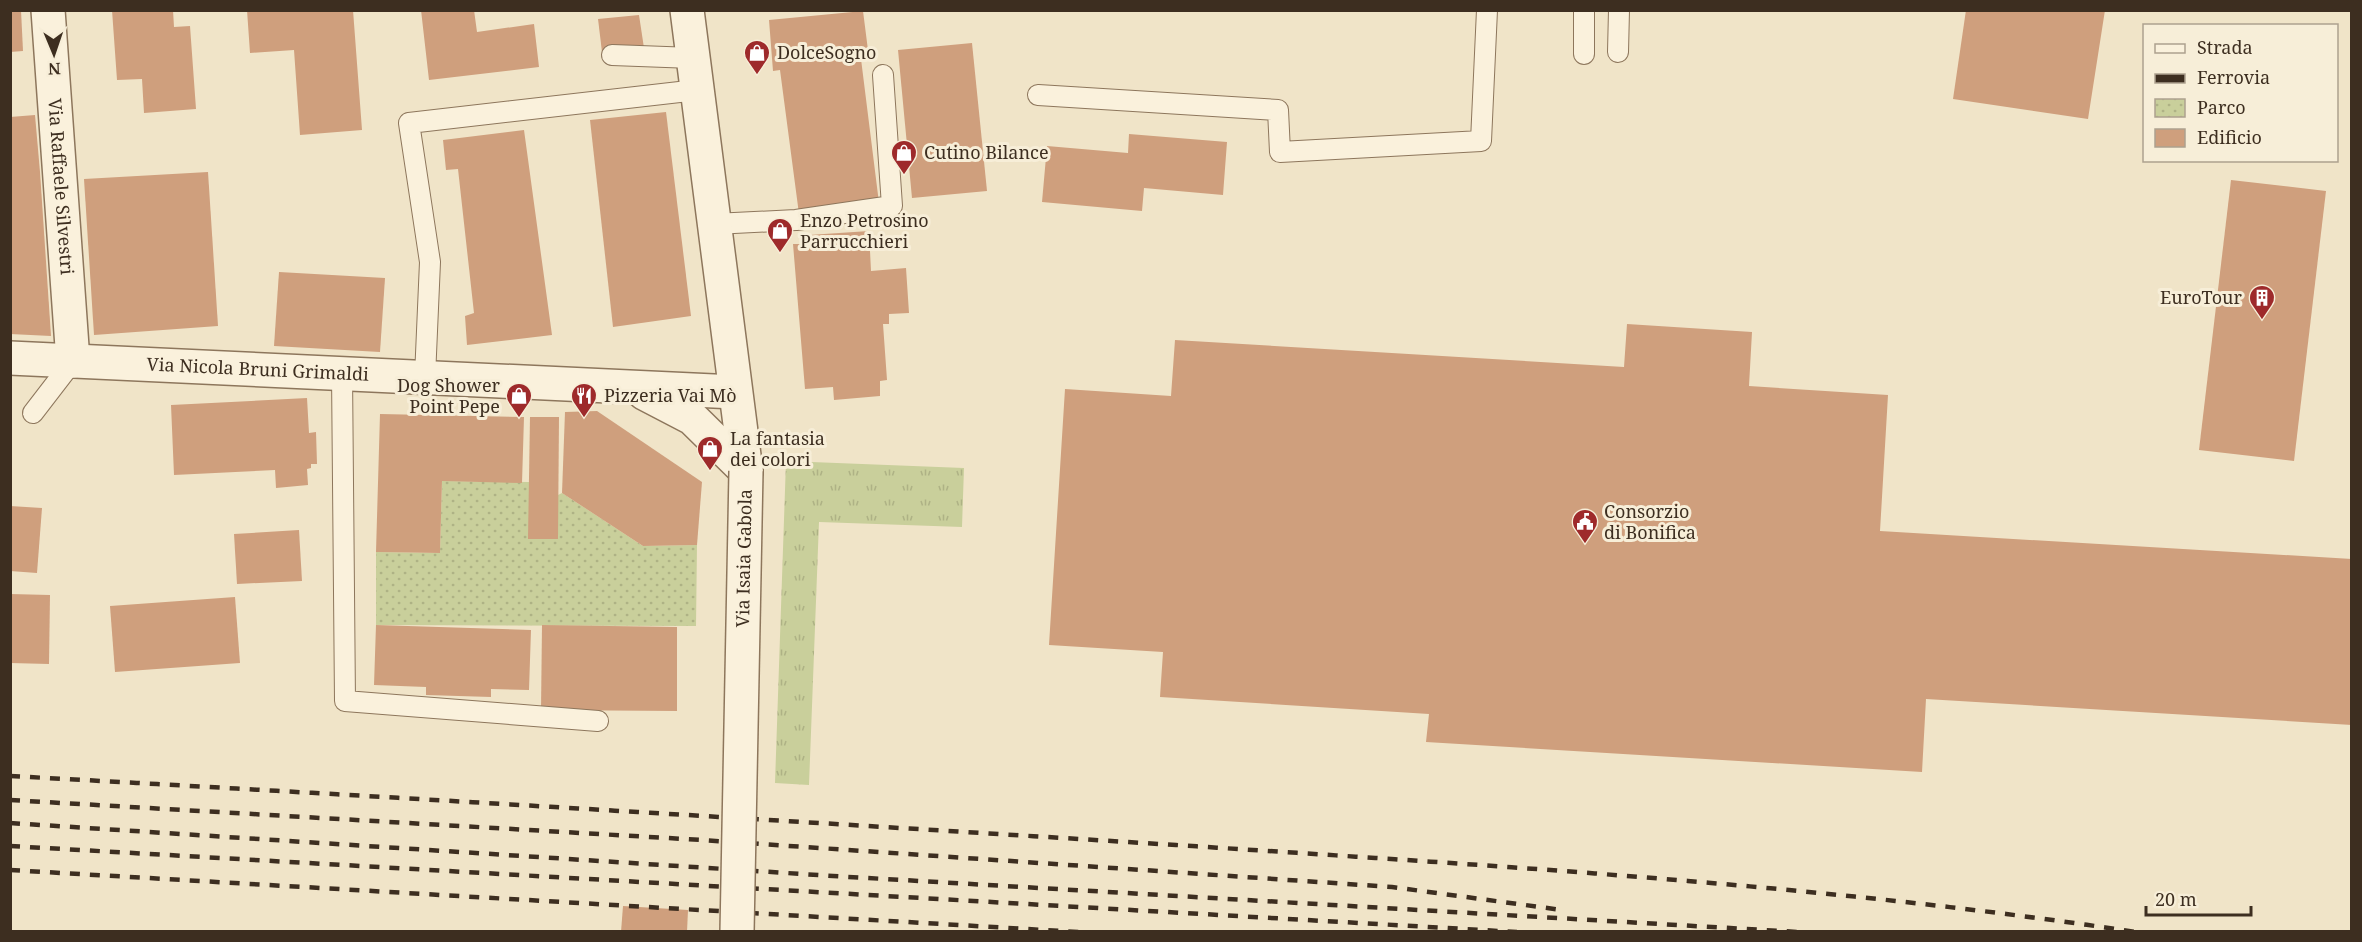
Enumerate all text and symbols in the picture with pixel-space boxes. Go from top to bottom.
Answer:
north arrow [24,24,84,84]
legend [2143,24,2338,162]
text: Strada [2197,35,2253,59]
shop icon: DolceSogno [742,38,772,76]
place label: DolceSogno [777,40,876,64]
text: N [47,58,61,80]
text: Ferrovia [2197,65,2270,89]
text: Parco [2197,95,2246,119]
street label: Via Raffaele Silvestri [43,97,80,276]
text: Edificio [2197,125,2262,149]
shop icon: Cutino Bilance [889,138,919,176]
place label: Cutino Bilance [924,140,1049,164]
place label: Enzo Petrosino Parrucchieri [800,208,929,253]
shop icon: Enzo Petrosino Parrucchieri [765,216,795,254]
building icon: EuroTour [2247,283,2277,321]
place label: EuroTour [2160,285,2243,309]
street label: Via Nicola Bruni Grimaldi [146,351,370,386]
place label: Dog Shower Point Pepe [397,373,501,418]
shop icon: Dog Shower Point Pepe [504,381,534,419]
restaurant icon: Pizzeria Vai Mò [569,381,599,419]
place label: Pizzeria Vai Mò [604,383,737,407]
place label: La fantasia dei colori [730,426,825,471]
shop icon: La fantasia dei colori [695,434,725,472]
street label: Via Isaia Gabola [730,489,757,627]
place label: Consorzio di Bonifica [1604,499,1696,544]
public building icon: Consorzio di Bonifica [1570,507,1600,545]
scale bar [2146,879,2251,917]
text: 20 m [2155,887,2197,911]

